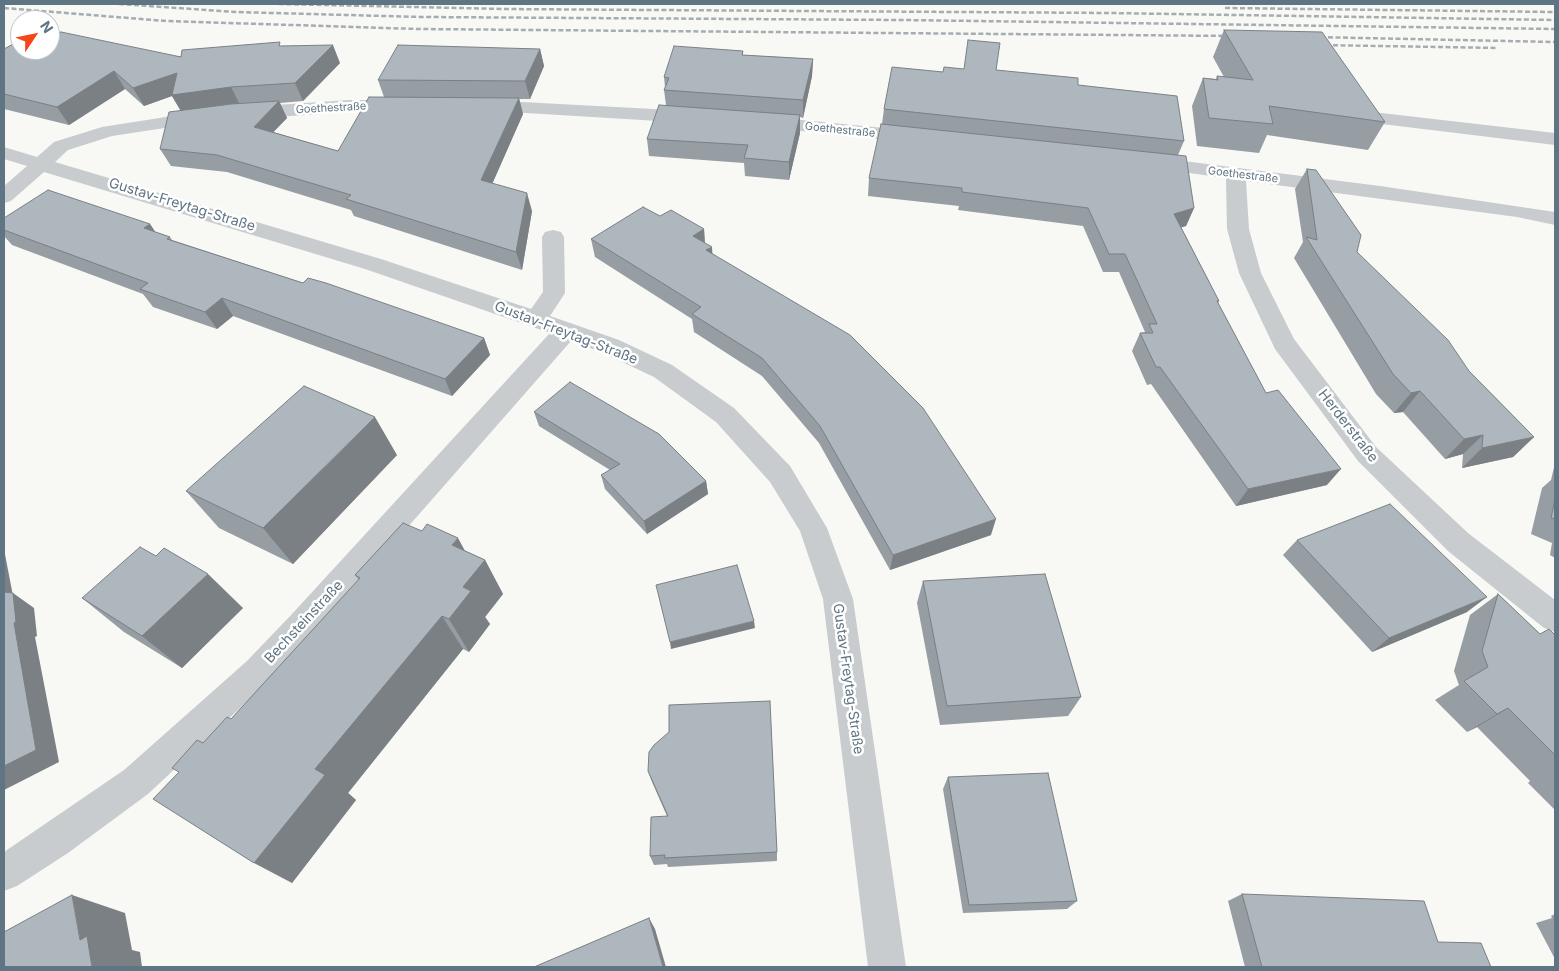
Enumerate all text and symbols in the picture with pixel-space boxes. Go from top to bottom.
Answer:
north arrow [10,10,60,60]
text: N [37,18,57,36]
street label: Goethestraße [295,100,367,116]
street label: Goethestraße [804,120,876,140]
street label: Goethestraße [1207,164,1279,186]
street label: Gustav-Freytag-Straße [107,175,257,235]
street label: Gustav-Freytag-Straße [492,298,640,368]
street label: Herderstraße [1314,386,1382,466]
street label: Bechsteinstraße [261,577,347,667]
street label: Gustav-Freytag-Straße [829,603,867,755]

